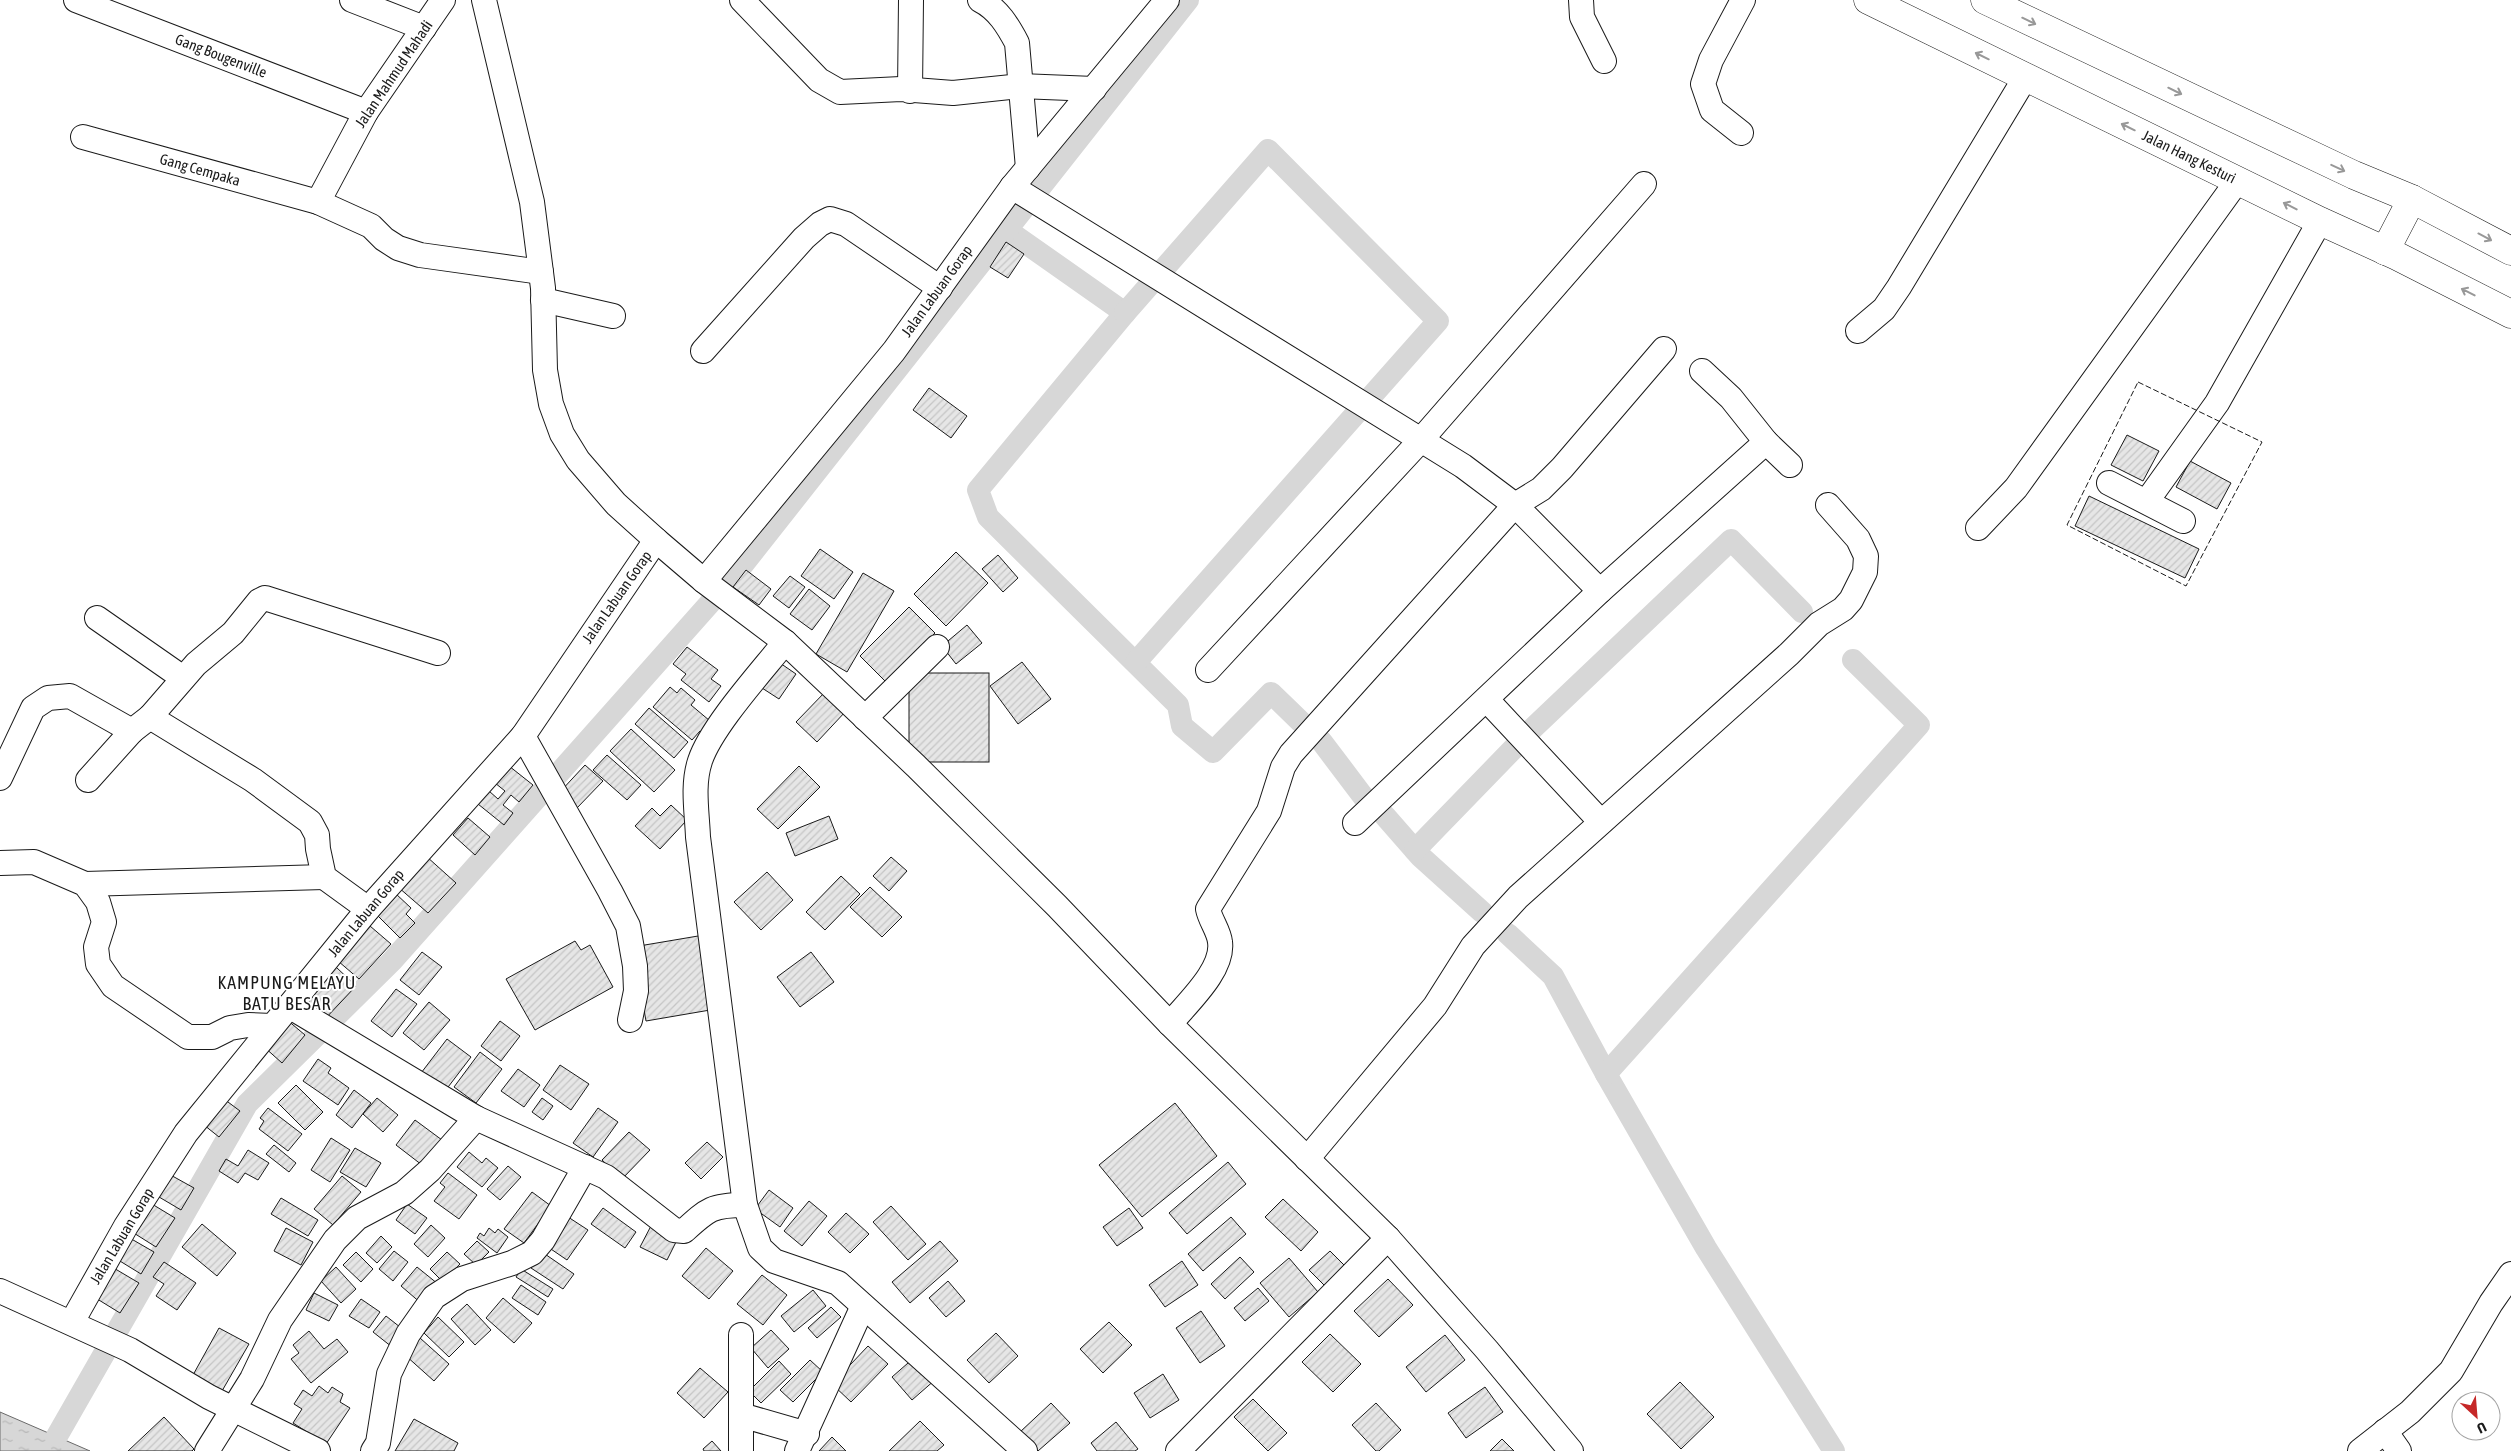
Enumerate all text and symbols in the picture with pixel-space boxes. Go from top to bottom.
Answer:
one-way arrow [2021,16,2036,26]
street label: Jalan Mahmud Mahadi [351,17,436,130]
street label: Gang Bougenville [173,30,269,81]
one-way arrow [1975,51,1990,60]
one-way arrow [2167,87,2182,96]
one-way arrow [2121,122,2136,131]
street label: Jalan Hang Kesturi [2140,127,2239,187]
street label: Gang Cempaka [158,150,242,189]
one-way arrow [2330,163,2345,173]
one-way arrow [2283,201,2298,210]
one-way arrow [2477,233,2492,242]
street label: Jalan Labuan Gorap [898,242,975,340]
one-way arrow [2460,286,2475,296]
street label: Jalan Labuan Gorap [578,547,655,646]
street label: Jalan Labuan Gorap [324,866,407,960]
district label: KAMPUNG MELAYU BATU BESAR [217,972,357,1014]
street label: Jalan Labuan Gorap [86,1185,157,1287]
north arrow [2451,1391,2501,1441]
text: U [2474,1419,2489,1437]

